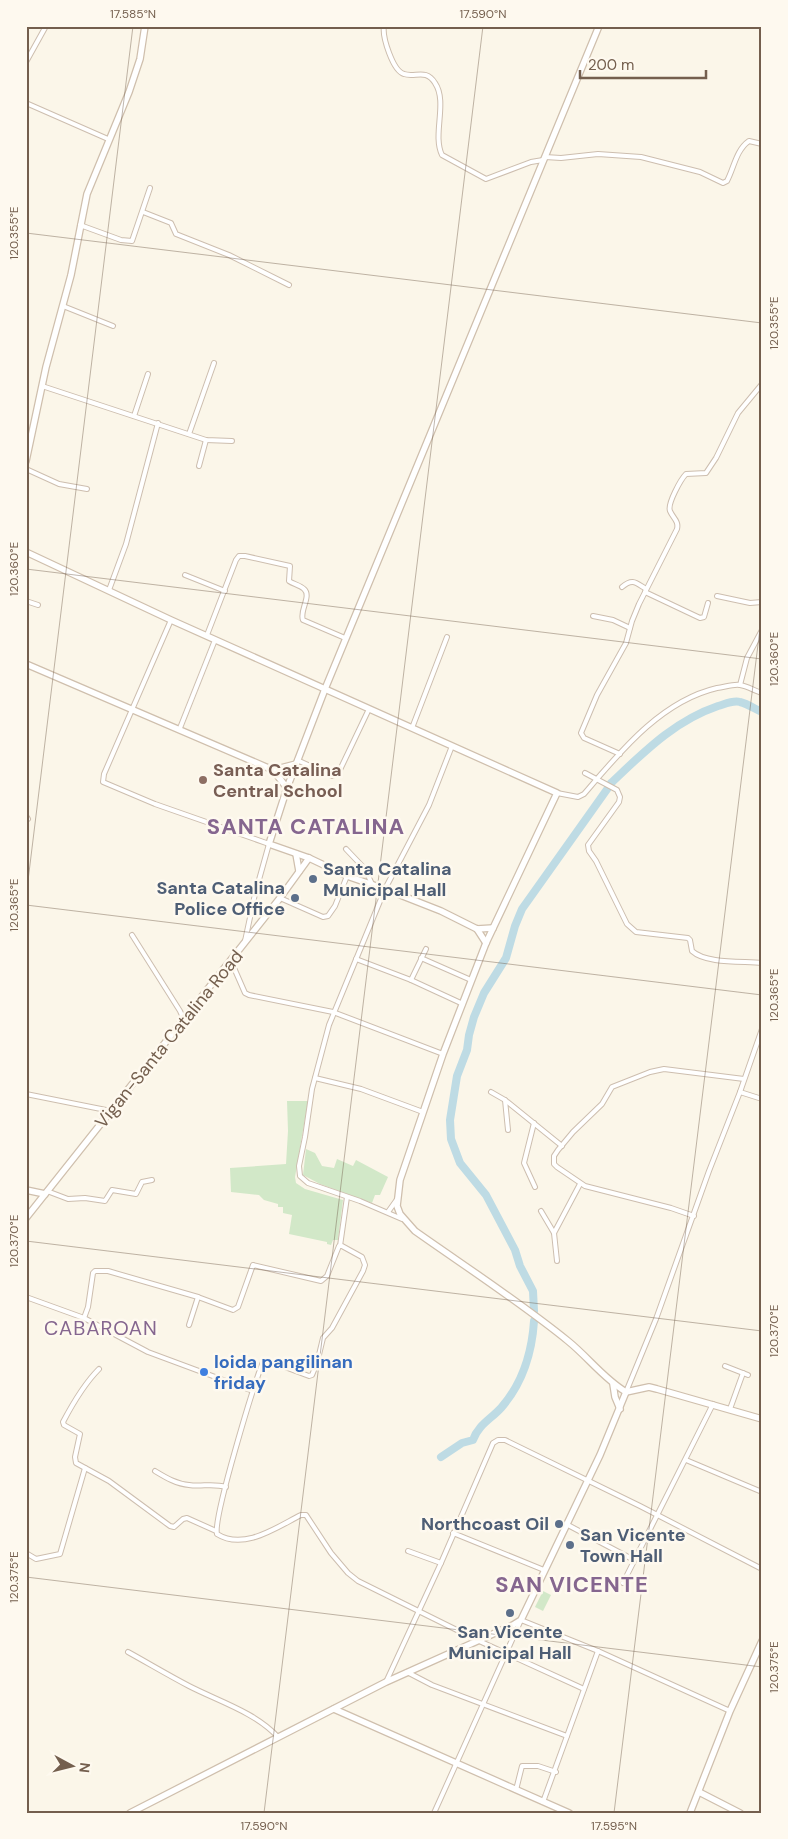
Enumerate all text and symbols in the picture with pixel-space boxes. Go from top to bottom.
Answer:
text: 17.585°N [110,6,156,22]
text: 17.590°N [460,6,506,22]
scale bar [580,48,707,80]
text: 200 m [588,55,634,75]
text: 120.355°E [6,206,22,260]
text: 120.355°E [766,296,782,350]
text: 120.360°E [6,542,22,596]
text: 120.360°E [766,632,782,686]
place label: Santa Catalina Central School [213,758,343,803]
marker: Santa Catalina Central School [197,774,209,786]
district label: SANTA CATALINA [207,812,405,841]
place label: Santa Catalina Municipal Hall [323,857,452,902]
marker: Santa Catalina Municipal Hall [307,873,319,885]
place label: Santa Catalina Police Office [156,876,285,921]
text: 120.365°E [6,878,22,932]
marker: Santa Catalina Police Office [289,892,301,904]
street label: Vigan-Santa Catalina Road [90,945,248,1133]
text: 120.365°E [766,968,782,1022]
text: 120.370°E [6,1214,22,1267]
text: 120.370°E [766,1304,782,1357]
district label: CABAROAN [44,1315,158,1341]
place label: loida pangilinan friday [214,1350,353,1395]
marker: loida pangilinan friday [198,1366,210,1378]
place label: Northcoast Oil [421,1512,549,1536]
marker: Northcoast Oil [553,1518,565,1530]
place label: San Vicente Town Hall [580,1523,686,1568]
marker: San Vicente Town Hall [564,1539,576,1551]
text: 120.375°E [6,1551,22,1603]
district label: SAN VICENTE [495,1570,649,1599]
marker: San Vicente Municipal Hall [504,1607,516,1619]
place label: San Vicente Municipal Hall [448,1620,572,1665]
text: 120.375°E [766,1641,782,1693]
north arrow [48,1742,98,1792]
text: N [75,1761,94,1774]
text: 17.590°N [241,1818,287,1834]
text: 17.595°N [591,1818,637,1834]

